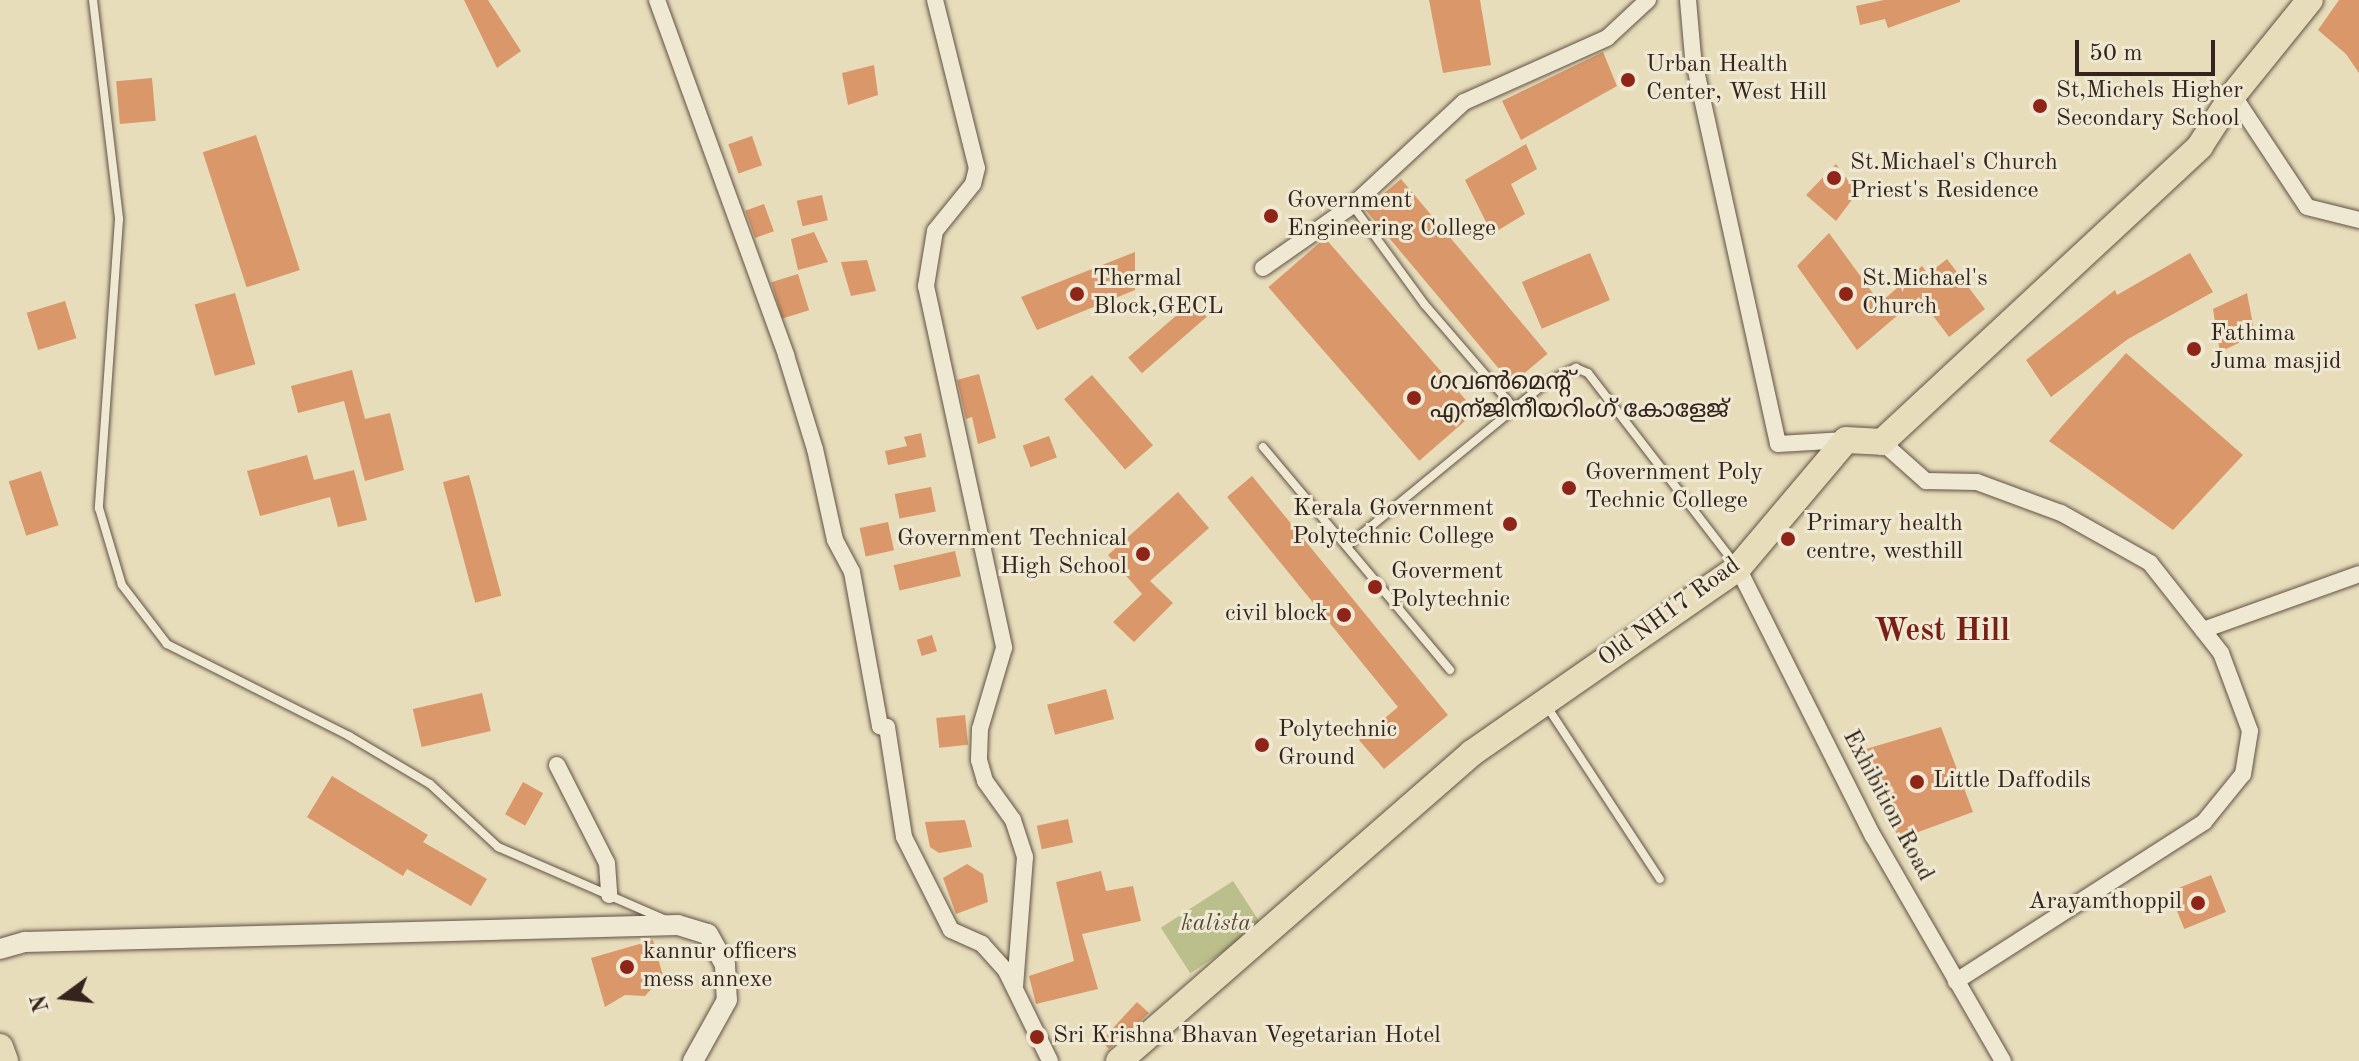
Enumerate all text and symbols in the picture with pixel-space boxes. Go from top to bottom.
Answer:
scale bar [2079,24,2219,74]
text: 50 m [2089,42,2143,66]
place label: Urban Health Center, West Hill [1646,52,1827,108]
marker: Urban Health Center, West Hill [1617,69,1639,91]
place label: St,Michels Higher Secondary School [2056,78,2243,134]
marker: St,Michels Higher Secondary School [2031,97,2049,115]
place label: St.Michael's Church Priest's Residence [1850,150,2058,206]
marker: St.Michael's Church Priest's Residence [1825,169,1843,187]
place label: Government Engineering College [1287,188,1496,244]
marker: Government Engineering College [1262,207,1280,225]
place label: Thermal Block,GECL [1093,266,1224,322]
place label: St.Michael's Church [1862,266,1988,322]
marker: Thermal Block,GECL [1068,285,1086,303]
marker: St.Michael's Church [1837,285,1855,303]
place label: Fathima Juma masjid [2210,321,2341,377]
marker: Fathima Juma masjid [2185,340,2203,358]
place label: ഗവൺമെന്റ് എന്ജിനീയറിംഗ് കോളേജ് [1430,370,1729,426]
marker: ഗവൺമെന്റ് എന്ജിനീയറിംഗ് കോളേജ് [1405,389,1423,407]
place label: Government Poly Technic College [1585,460,1763,516]
marker: Government Poly Technic College [1560,479,1578,497]
place label: Kerala Government Polytechnic College [1292,496,1494,552]
place label: Primary health centre, westhill [1806,511,1963,567]
marker: Kerala Government Polytechnic College [1501,515,1519,533]
place label: Government Technical High School [897,526,1127,582]
marker: Primary health centre, westhill [1777,528,1799,550]
marker: Government Technical High School [1134,545,1152,563]
street label: Old NH17 Road [1594,552,1746,674]
place label: Goverment Polytechnic [1391,559,1510,615]
marker: Goverment Polytechnic [1366,578,1384,596]
place label: civil block [1225,601,1328,629]
marker: civil block [1335,606,1353,624]
district label: West Hill [1874,613,2010,651]
place label: Polytechnic Ground [1278,717,1397,773]
street label: Exhibition Road [1835,725,1939,887]
marker: Polytechnic Ground [1253,736,1271,754]
place label: Little Daffodils [1933,768,2091,796]
marker: Little Daffodils [1908,773,1926,791]
place label: Arayamthoppil [2028,889,2182,917]
marker: Arayamthoppil [2189,894,2207,912]
park label: kalista [1181,911,1251,939]
place label: kannur officers mess annexe [643,939,797,995]
north arrow [24,957,104,1037]
marker: kannur officers mess annexe [618,958,636,976]
text: N [28,992,54,1014]
place label: Sri Krishna Bhavan Vegetarian Hotel [1053,1023,1441,1051]
marker: Sri Krishna Bhavan Vegetarian Hotel [1028,1028,1046,1046]

